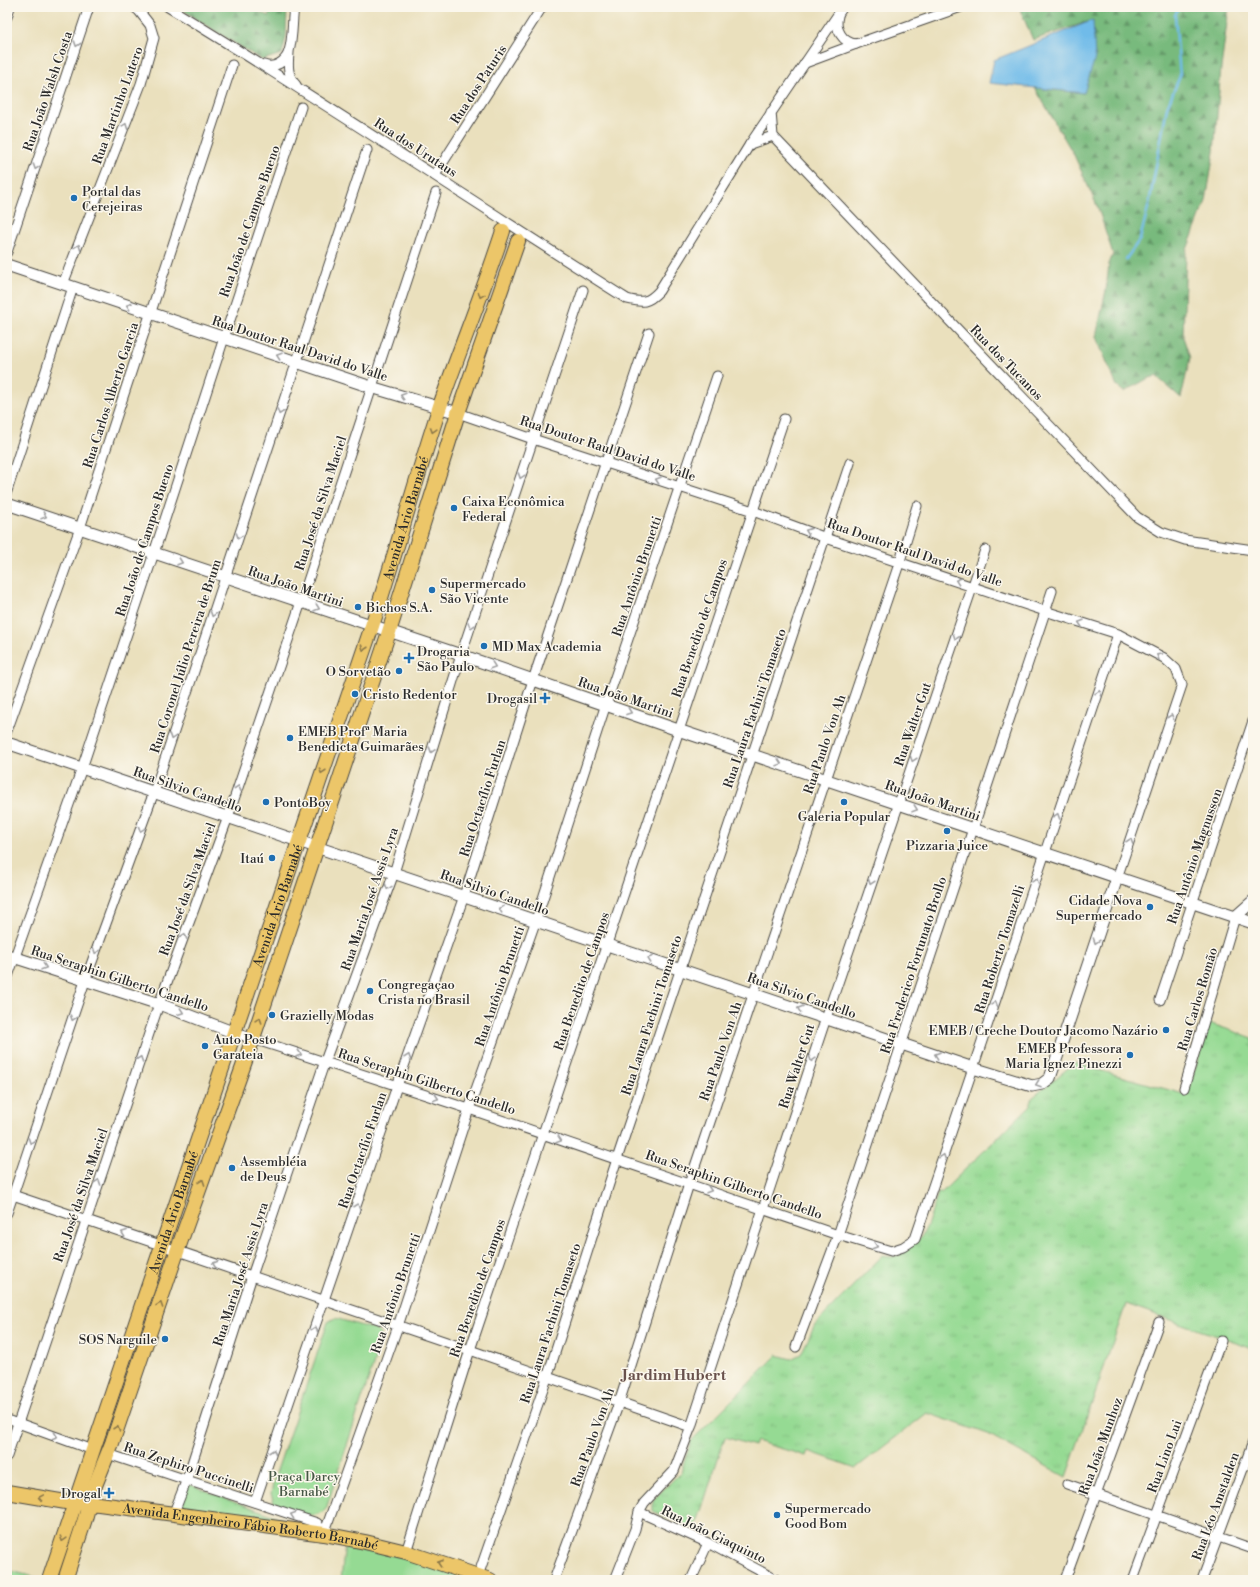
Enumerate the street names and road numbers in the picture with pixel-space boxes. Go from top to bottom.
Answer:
street label: Rua João Walsh Costa [20,29,76,154]
street label: Rua dos Paturis [447,42,511,127]
street label: Rua Martinho Lutero [89,44,147,166]
street label: Rua dos Urutaus [371,115,460,181]
street label: Rua João de Campos Bueno [216,143,284,300]
street label: Rua Doutor Raul David do Valle [210,313,390,385]
street label: Rua Carlos Alberto Garcia [80,320,142,470]
street label: Rua dos Tucanos [966,322,1046,404]
street label: Rua Doutor Raul David do Valle [518,413,698,485]
street label: Rua José da Silva Maciel [292,434,350,573]
street label: Avenida Ário Barnabé [380,454,433,583]
street label: Rua João de Campos Bueno [113,462,177,619]
street label: Rua Antônio Brunetti [609,514,665,639]
street label: Rua Doutor Raul David do Valle [825,515,1005,591]
street label: Rua Coronel Júlio Pereira de Brum [147,557,225,755]
street label: Rua Benedito de Campos [669,557,731,700]
street label: Rua João Martini [246,563,346,611]
street label: Rua Laura Fachini Tomaseto [720,626,790,790]
street label: Rua João Martini [576,674,676,722]
street label: Rua Walter Gut [891,680,935,769]
street label: Rua Paulo Von Ah [800,692,850,796]
street label: Rua Octacílio Furlan [456,737,510,859]
street label: Rua Silvio Candello [131,764,244,816]
street label: Rua João Martini [883,777,983,825]
street label: Rua Antônio Magnusson [1164,786,1226,926]
street label: Rua José da Silva Maciel [156,820,220,958]
street label: Rua Maria José Assis Lyra [338,825,402,973]
street label: Avenida Ário Barnabé [249,842,307,970]
street label: Rua Silvio Candello [438,867,551,919]
street label: Rua Frederico Fortunato Brollo [878,875,950,1056]
street label: Rua Roberto Tomazelli [972,883,1028,1016]
street label: Rua Benedito de Campos [551,910,613,1053]
street label: Rua Antônio Brunetti [472,924,528,1049]
street label: Rua Laura Fachini Tomaseto [618,933,685,1098]
street label: Rua Seraphin Gilberto Candello [29,943,211,1015]
street label: Rua Carlos Romão [1175,946,1221,1053]
street label: Rua Silvio Candello [745,970,858,1022]
street label: Rua Paulo Von Ah [696,999,746,1103]
street label: Rua Walter Gut [776,1022,818,1111]
street label: Rua Seraphin Gilberto Candello [336,1046,518,1118]
street label: Rua Octacílio Furlan [335,1090,390,1211]
street label: Rua José da Silva Maciel [50,1126,111,1265]
street label: Rua Seraphin Gilberto Candello [643,1147,824,1223]
street label: Avenida Ário Barnabé [145,1149,202,1277]
street label: Rua Maria José Assis Lyra [210,1200,272,1348]
street label: Rua Benedito de Campos [447,1217,509,1360]
street label: Rua Antônio Brunetti [368,1231,424,1356]
street label: Rua Laura Fachini Tomaseto [517,1241,584,1406]
street label: Rua Paulo Von Ah [568,1385,618,1489]
street label: Rua João Munhoz [1076,1395,1126,1497]
street label: Rua Lino Lui [1144,1418,1186,1495]
street label: Rua Zephiro Puccinelli [122,1439,256,1497]
street label: Rua Léo Amstalden [1189,1450,1243,1563]
street label: Avenida Engenheiro Fábio Roberto Barnabé [121,1500,380,1554]
street label: Rua João Giaquinto [658,1503,769,1567]

